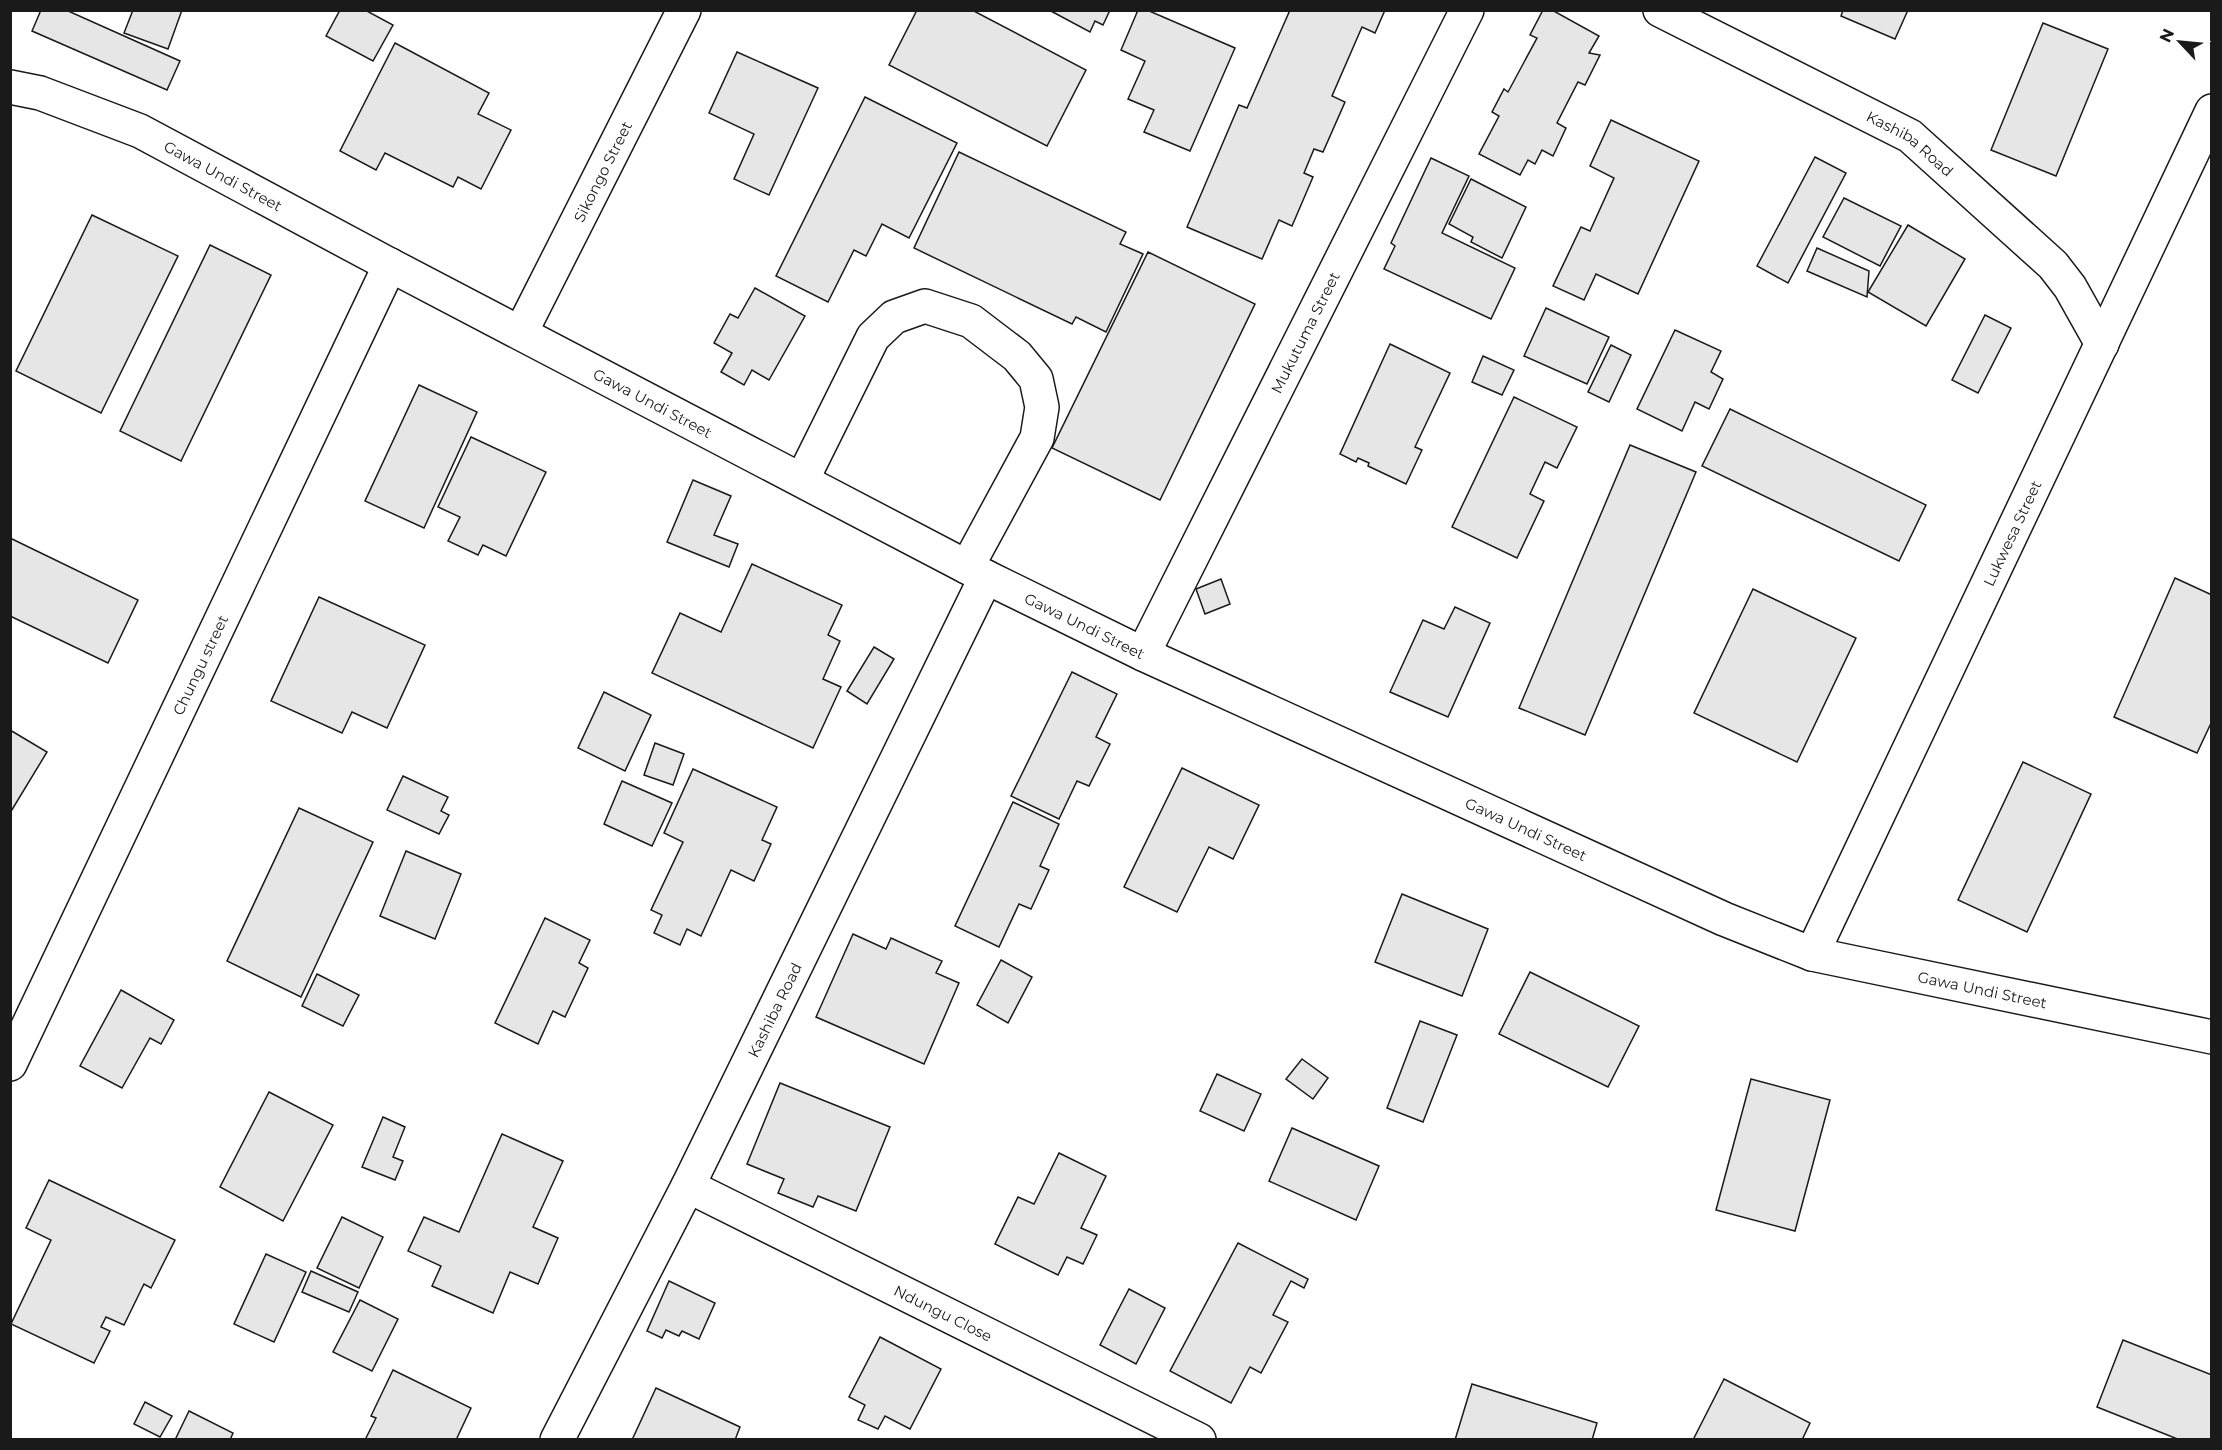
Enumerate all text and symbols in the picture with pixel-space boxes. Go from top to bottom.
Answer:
north arrow [2150,12,2210,72]
text: N [2156,26,2178,46]
street label: Kashiba Road [1863,106,1958,180]
street label: Sikongo Street [569,118,636,225]
street label: Gawa Undi Street [161,136,286,215]
street label: Mukutuma Street [1266,268,1343,396]
street label: Gawa Undi Street [590,364,716,442]
street label: Lukwesa Street [1979,477,2045,589]
street label: Gawa Undi Street [1022,588,1148,663]
street label: Chungu street [168,612,232,718]
street label: Gawa Undi Street [1462,793,1590,865]
street label: Kashiba Road [743,959,805,1060]
street label: Gawa Undi Street [1916,967,2049,1012]
street label: Ndungu Close [891,1280,996,1345]

